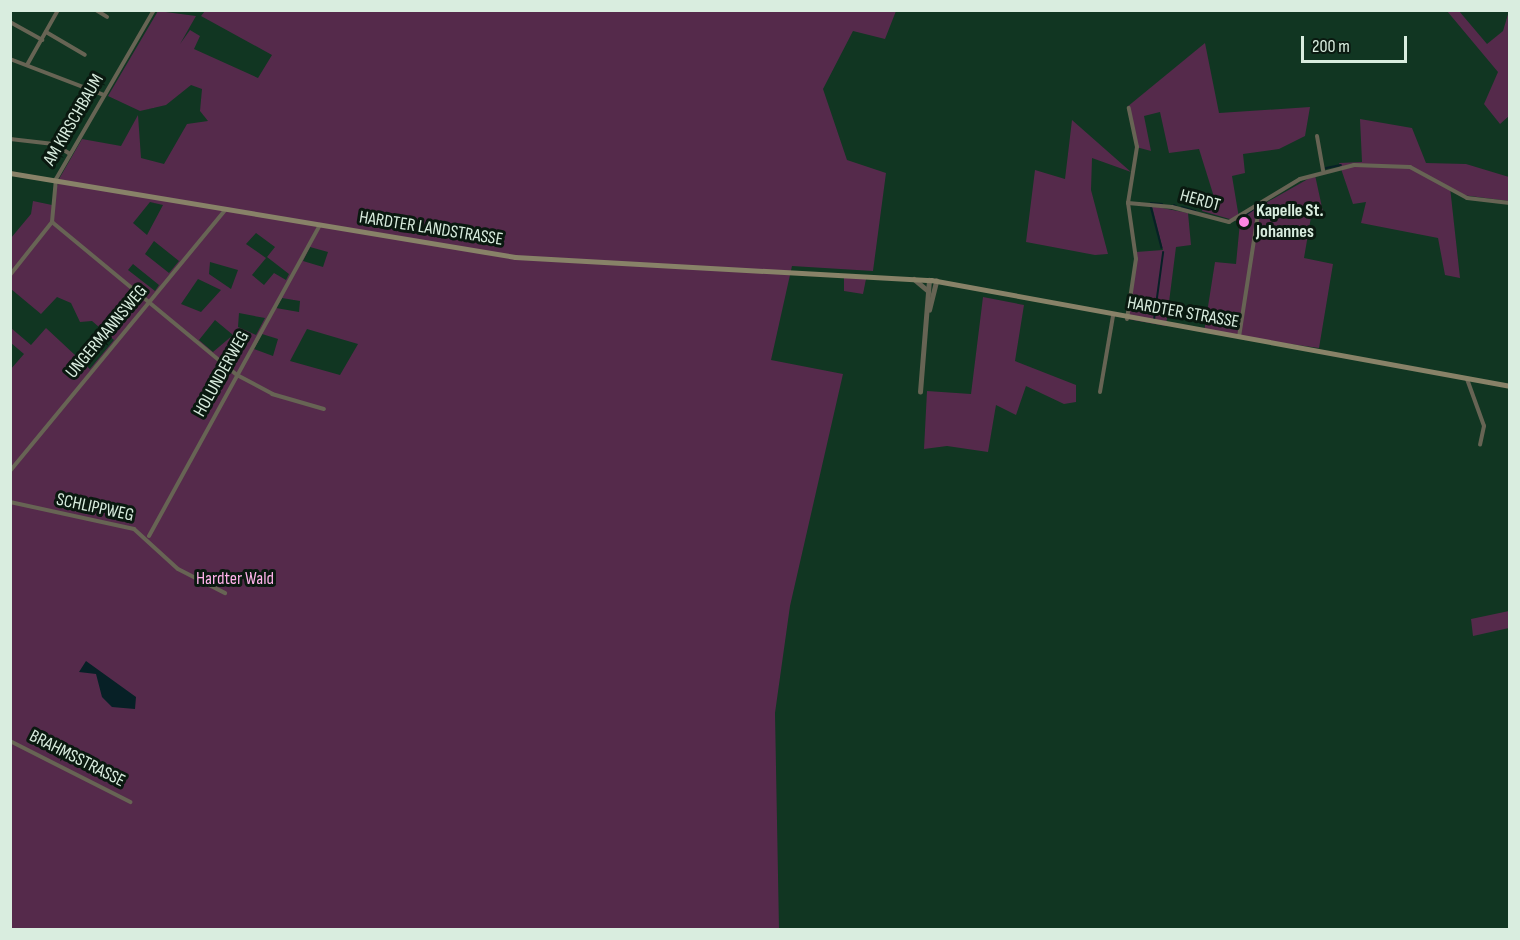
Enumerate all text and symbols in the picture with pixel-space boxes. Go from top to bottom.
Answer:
scale bar [1304,24,1410,62]
text: 200 m [1312,36,1350,57]
street label: AM KIRSCHBAUM [39,70,109,170]
street label: HERDT [1178,185,1222,217]
place label: Kapelle St. Johannes [1256,201,1324,244]
street label: HARDTER LANDSTRASSE [358,207,504,251]
marker: Kapelle St. Johannes [1237,215,1251,229]
street label: UNGERMANNSWEG [62,281,152,383]
street label: HARDTER STRASSE [1126,293,1240,333]
street label: HOLUNDERWEG [190,327,254,421]
street label: SCHLIPPWEG [54,489,136,527]
park label: Hardter Wald [196,568,274,590]
street label: BRAHMSSTRASSE [26,726,128,792]

